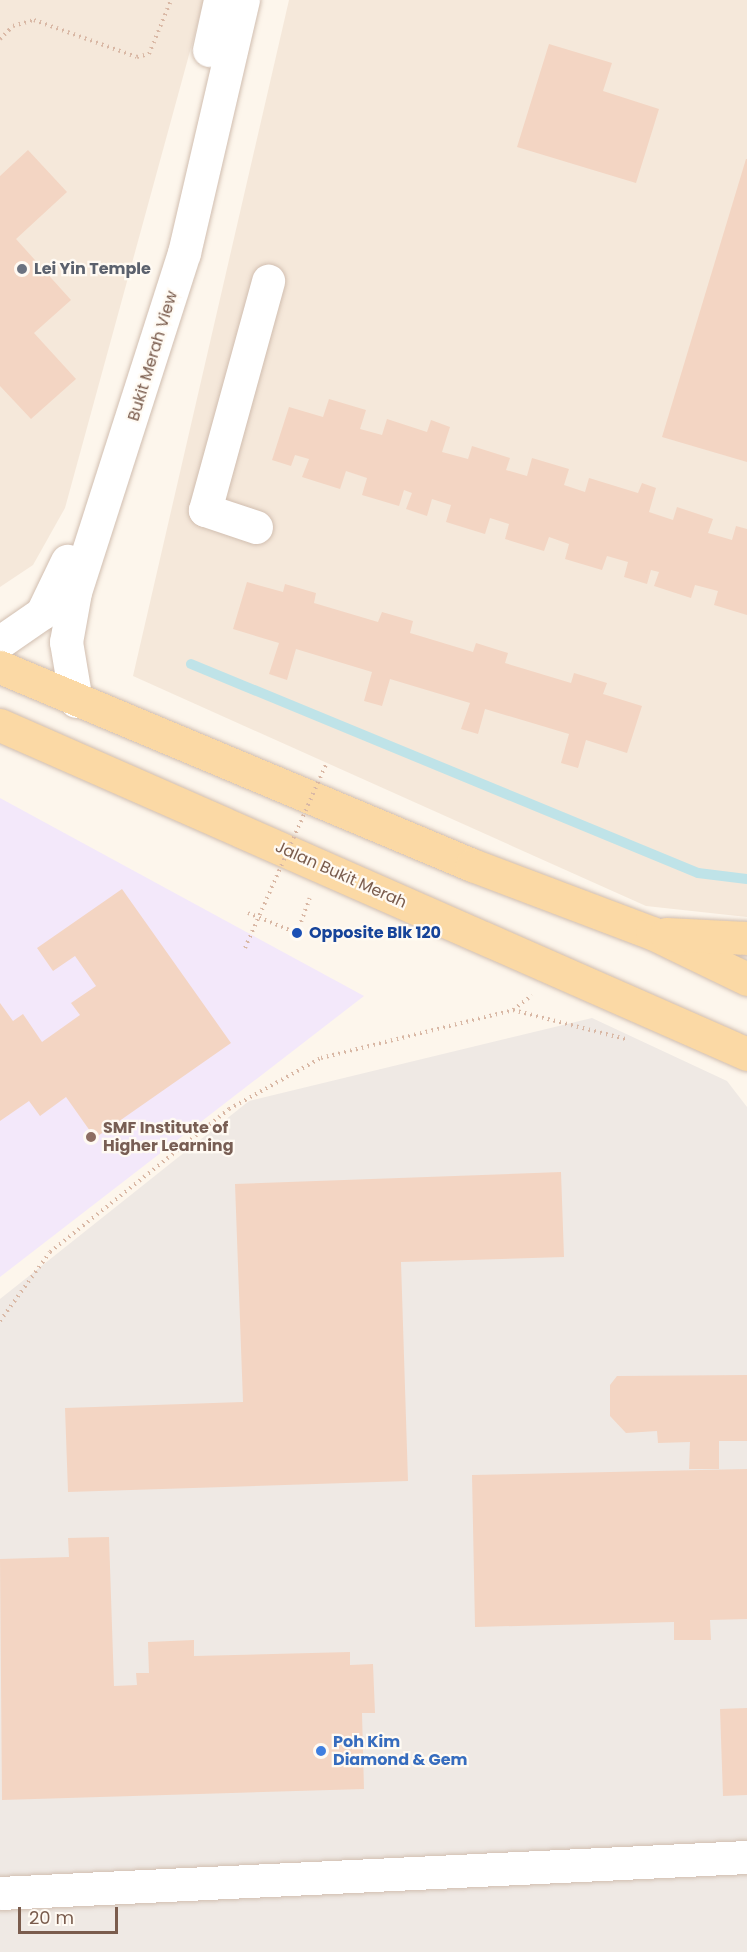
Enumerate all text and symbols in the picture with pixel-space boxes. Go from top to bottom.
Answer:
place label: Lei Yin Temple [34,259,151,279]
marker: Lei Yin Temple [15,262,29,276]
street label: Bukit Merah View [124,289,182,423]
street label: Jalan Bukit Merah [272,837,410,913]
place label: Opposite Blk 120 [309,923,441,943]
marker: Opposite Blk 120 [290,926,304,940]
place label: SMF Institute of Higher Learning [103,1118,234,1156]
marker: SMF Institute of Higher Learning [84,1130,98,1144]
place label: Poh Kim Diamond & Gem [333,1732,468,1770]
marker: Poh Kim Diamond & Gem [314,1744,328,1758]
scale bar [21,1895,122,1933]
text: 20 m [29,1905,74,1930]

